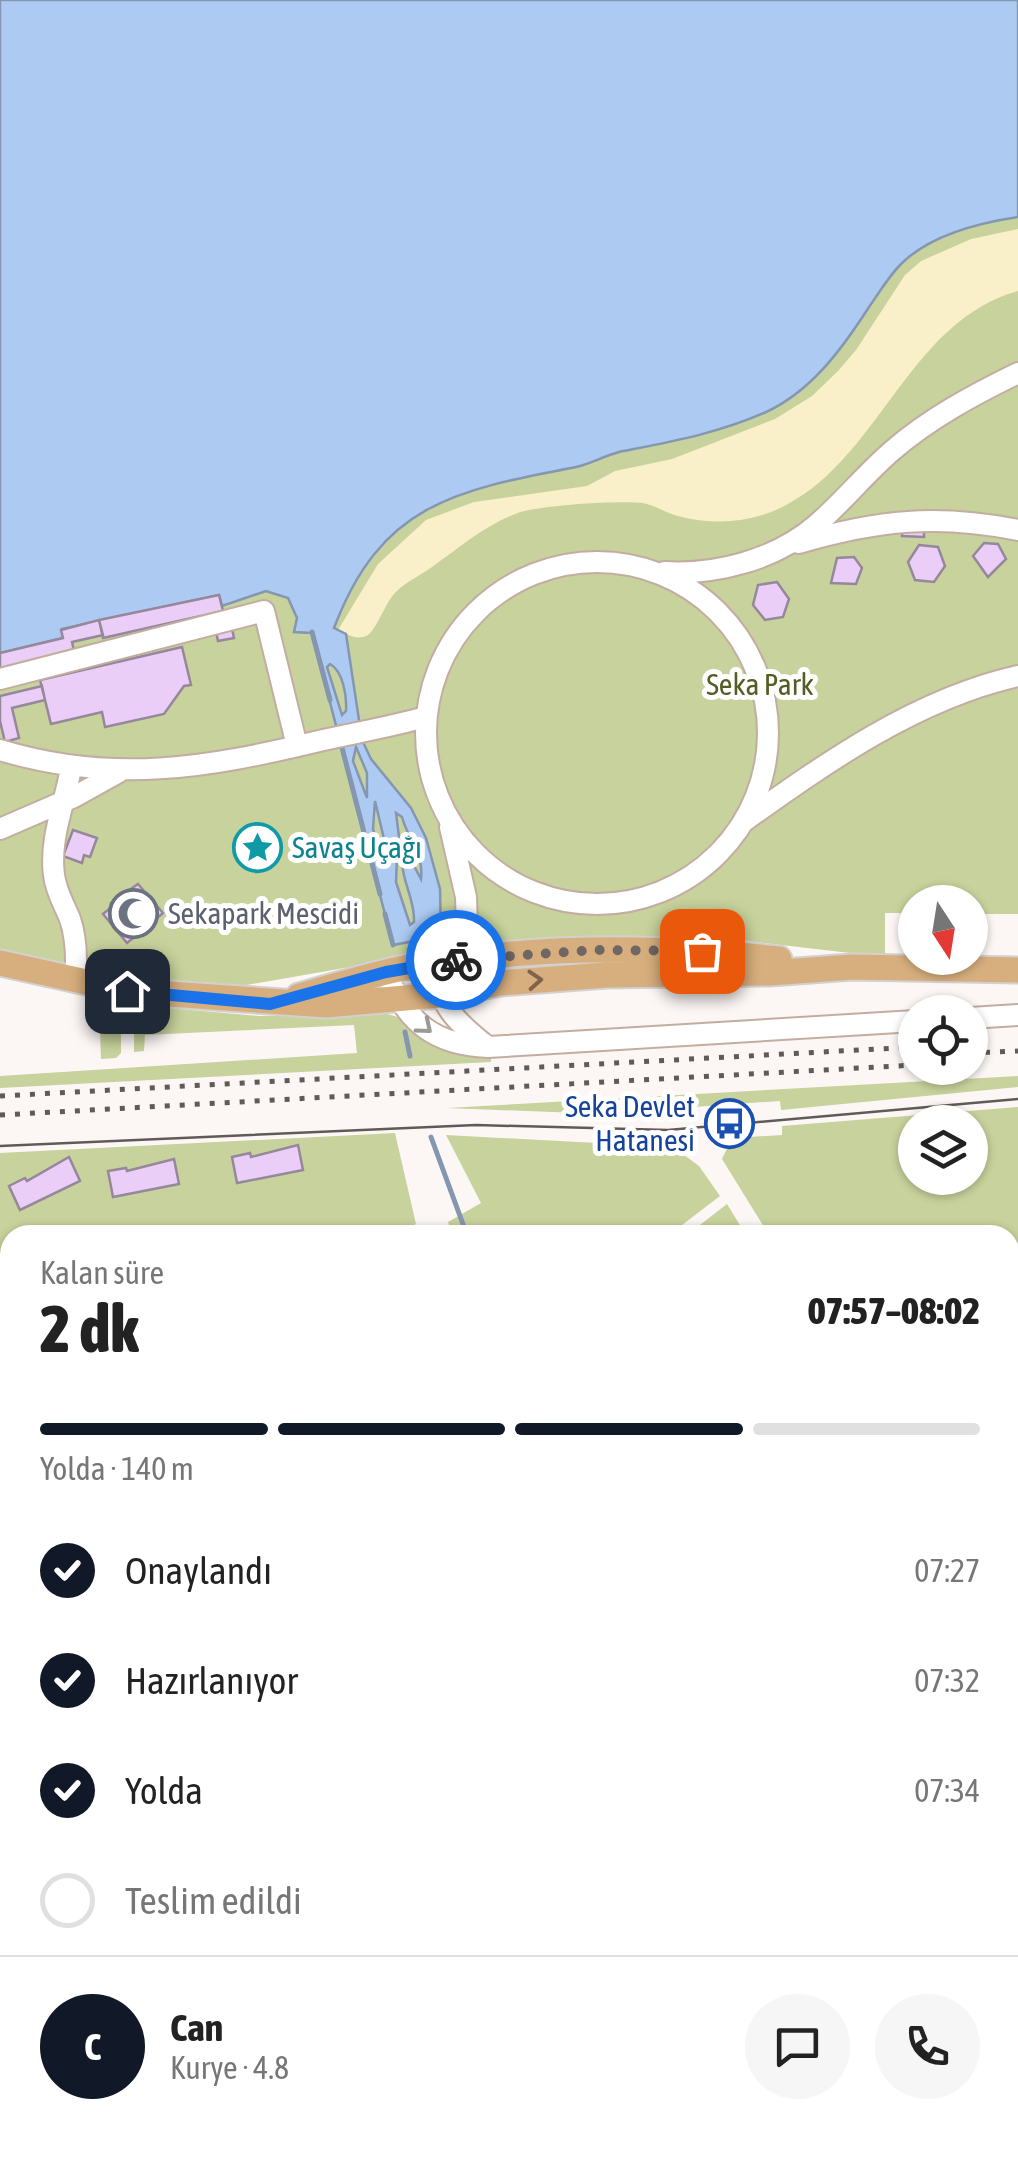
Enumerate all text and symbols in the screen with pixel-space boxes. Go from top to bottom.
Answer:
park label: Seka Park [706,667,814,701]
place icon: Savaş Uçağı [231,822,283,874]
place label: Savaş Uçağı [292,830,422,864]
north arrow [898,885,988,975]
map controls [898,885,988,1195]
mosque icon: Sekapark Mescidi [107,888,159,940]
place label: Sekapark Mescidi [168,896,359,930]
pin [660,909,745,994]
courier [406,910,506,1010]
icon: bag [675,924,730,979]
icon: bike [429,933,484,988]
pin [85,949,170,1034]
icon: home [100,964,155,1019]
one-way arrow [528,970,544,991]
button: locate [898,995,988,1085]
one-way arrow [414,1015,432,1033]
place label: Seka Devlet Hatanesi [565,1089,695,1157]
bus stop icon: Seka Devlet Hatanesi [704,1098,756,1150]
button: layers [898,1105,988,1195]
text: Kalan süre [40,1254,164,1291]
text: 07:57–08:02 [808,1289,980,1332]
text: 2 dk [40,1291,139,1366]
text: Yolda · 140 m [40,1450,194,1487]
icon: check [40,1543,95,1598]
text: Onaylandı [125,1549,272,1592]
text: 07:27 [914,1552,980,1589]
icon: check [40,1653,95,1708]
text: Hazırlanıyor [125,1659,298,1702]
text: 07:32 [914,1662,980,1699]
icon: check [40,1763,95,1818]
text: Yolda [125,1769,203,1812]
text: 07:34 [914,1772,980,1809]
text: Teslim edildi [125,1879,302,1922]
button: chat [745,1994,850,2099]
button: phone [875,1994,980,2099]
text: Can [170,2006,223,2049]
text: C [84,2025,101,2068]
text: Kurye · 4.8 [170,2049,289,2086]

